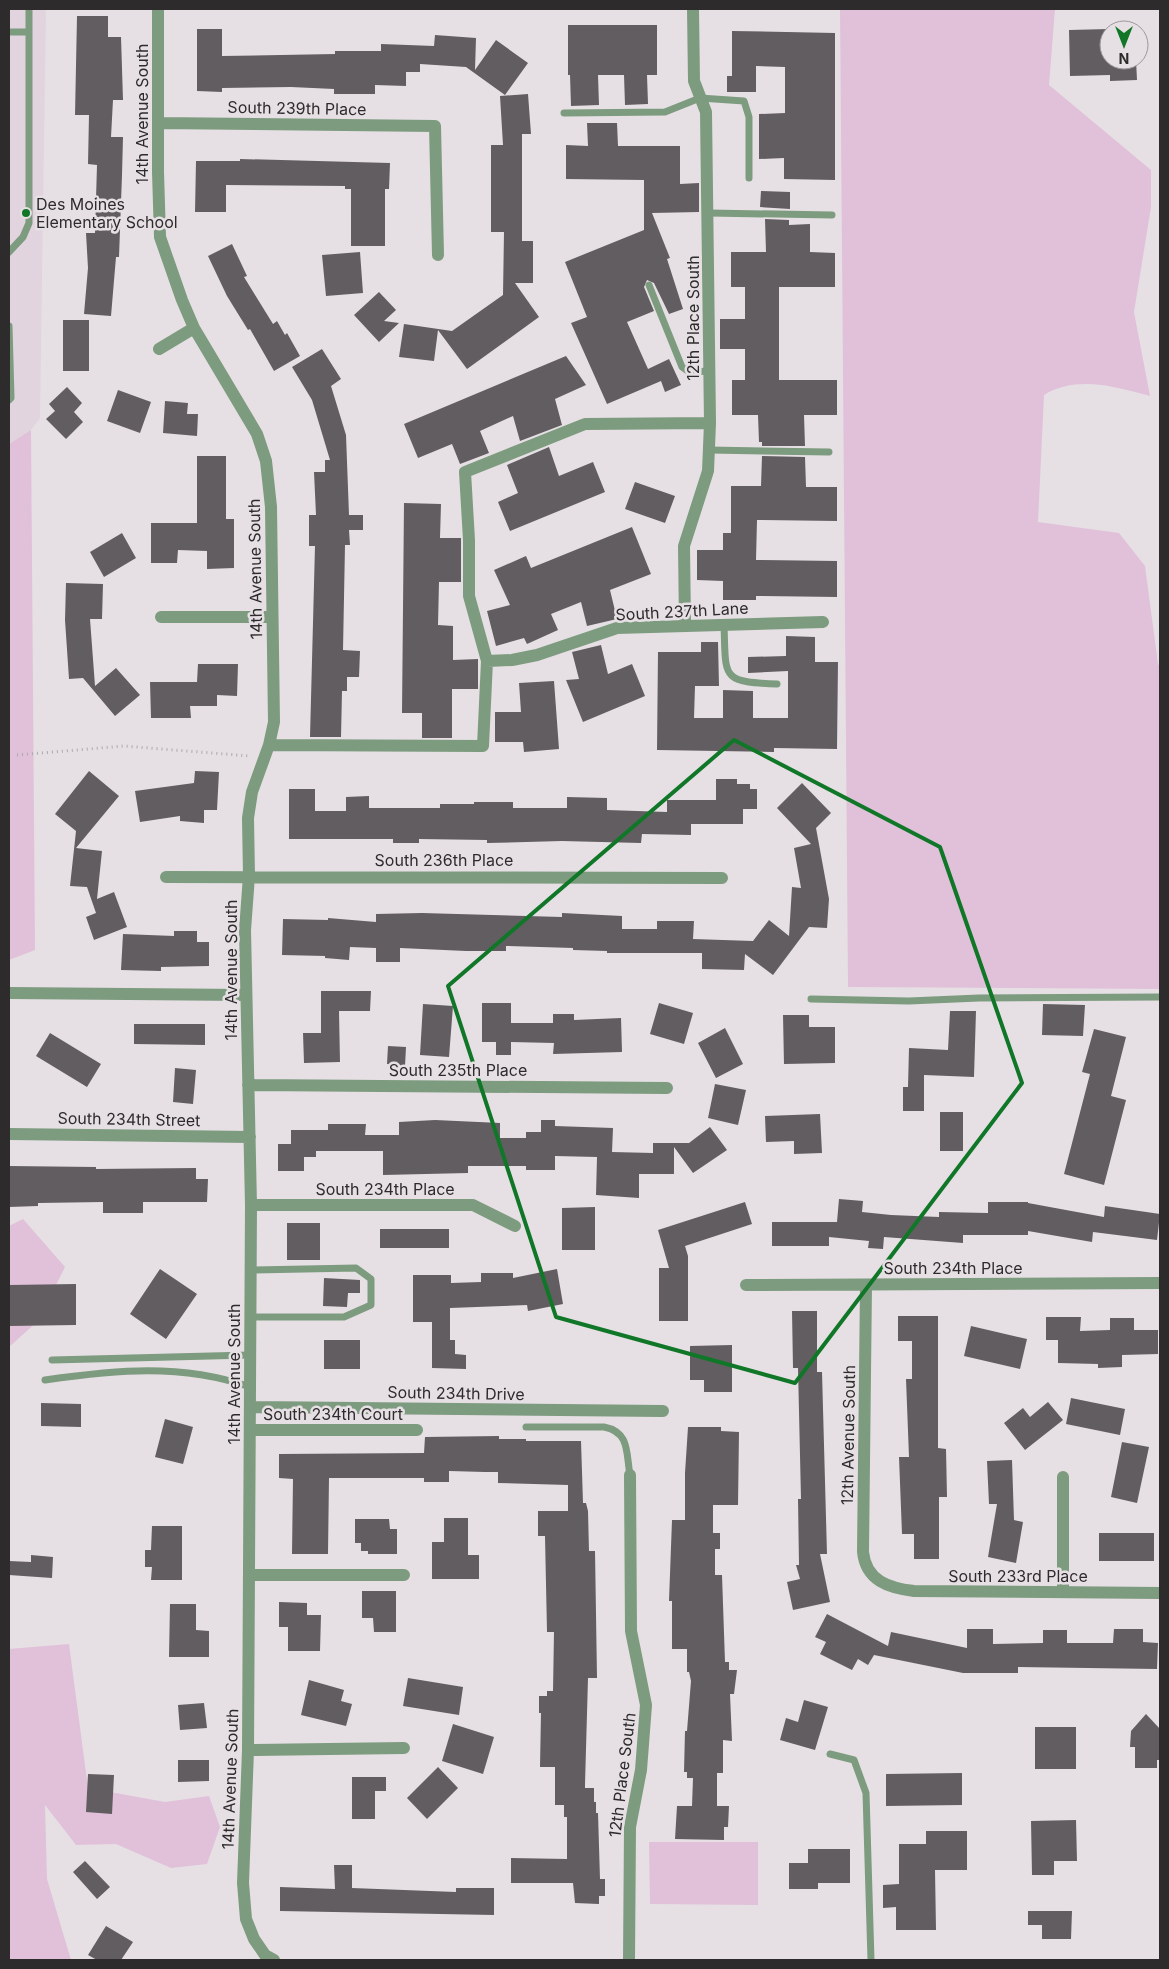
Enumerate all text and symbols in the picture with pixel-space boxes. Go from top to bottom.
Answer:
north arrow [1099,20,1149,70]
street label: 14th Avenue South [132,44,152,184]
text: N [1119,50,1129,67]
street label: South 239th Place [227,97,367,119]
place label: Des Moines Elementary School [36,194,178,232]
marker: Des Moines Elementary School [20,207,32,219]
street label: 12th Place South [683,255,703,381]
street label: 14th Avenue South [244,498,266,640]
street label: South 237th Lane [615,598,749,624]
street label: South 236th Place [375,850,513,870]
street label: 14th Avenue South [221,900,241,1040]
street label: South 235th Place [389,1060,527,1080]
street label: South 234th Street [57,1108,201,1130]
street label: South 234th Place [315,1179,455,1199]
street label: South 234th Place [883,1258,1023,1278]
street label: 14th Avenue South [224,1304,244,1444]
street label: 12th Avenue South [837,1365,859,1505]
street label: South 234th Drive [387,1382,525,1404]
street label: South 234th Court [263,1404,403,1424]
street label: South 233rd Place [948,1566,1088,1586]
street label: 14th Avenue South [218,1708,242,1850]
street label: 12th Place South [604,1711,640,1839]

